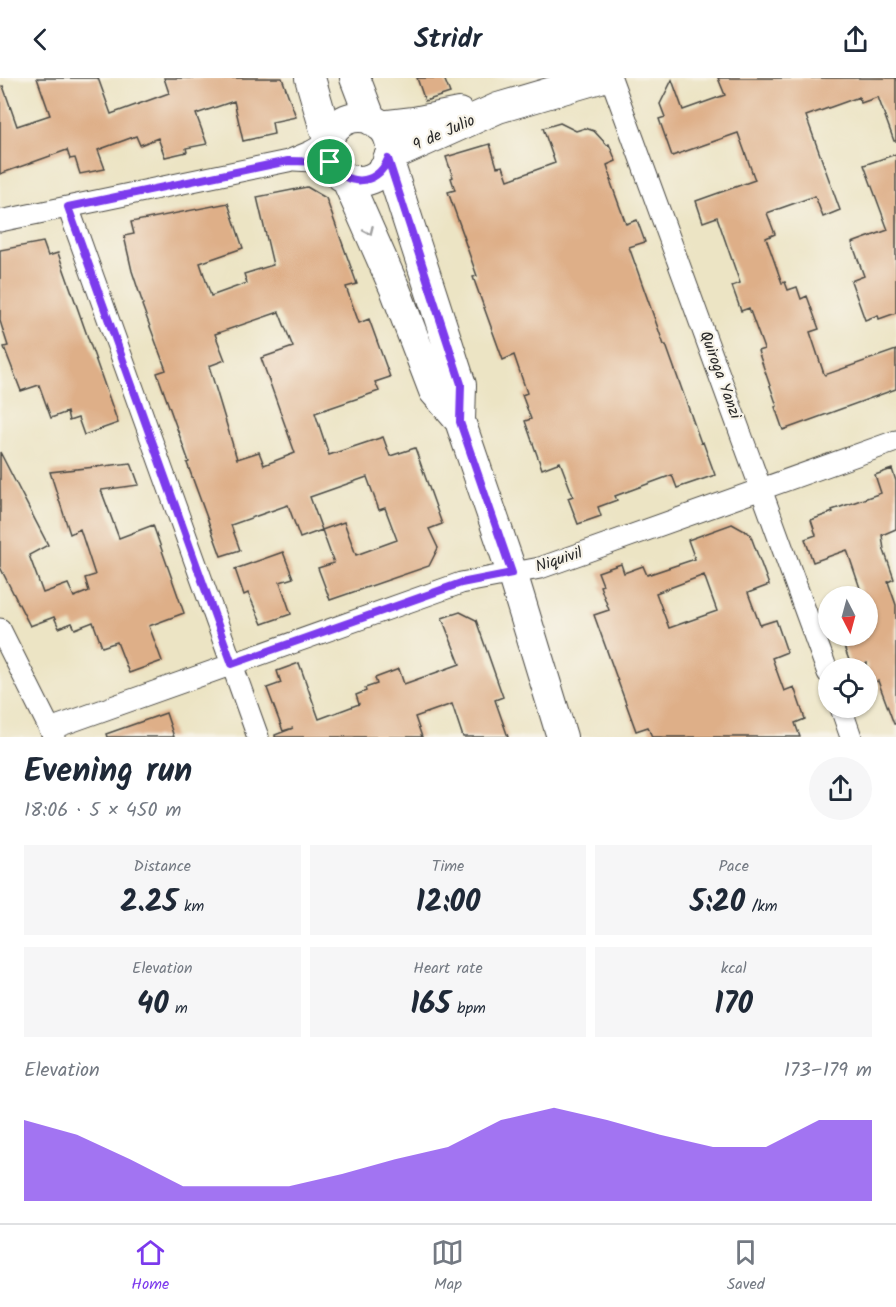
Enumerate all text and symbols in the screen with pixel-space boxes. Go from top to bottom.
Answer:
text: Stridr [414,18,482,61]
icon: back [24,23,57,56]
icon: share [839,23,872,56]
street label: 9 de Julio [409,108,479,158]
pin [304,136,355,187]
icon: arrive [313,145,346,178]
one-way arrow [362,225,374,236]
street label: Quiroga Yanzi [693,328,748,424]
street label: Niquivil [532,541,586,579]
north arrow [818,586,878,646]
map controls [818,586,878,718]
button: locate [818,658,878,718]
text: Evening run [24,746,192,799]
button: share [809,757,872,820]
text: 18:06 · 5 × 450 m [24,795,181,827]
text: Distance [134,854,191,879]
text: Time [432,854,464,879]
text: Pace [718,854,749,879]
text: 2.25 [120,879,178,927]
text: 12:00 [416,879,480,927]
text: 5:20 [690,879,745,927]
text: km [178,894,204,919]
text: /km [745,894,778,919]
text: Elevation [132,956,193,981]
text: Heart rate [413,956,483,981]
text: kcal [721,956,747,981]
text: 40 [137,981,169,1029]
text: 165 [410,981,451,1029]
text: 170 [714,981,753,1029]
text: m [169,996,188,1021]
text: bpm [451,996,486,1021]
text: Elevation [24,1055,100,1087]
text: 173–179 m [784,1055,872,1087]
tab: Home [131,1236,169,1297]
tab: Map [431,1236,464,1297]
tab: Saved [727,1236,765,1297]

